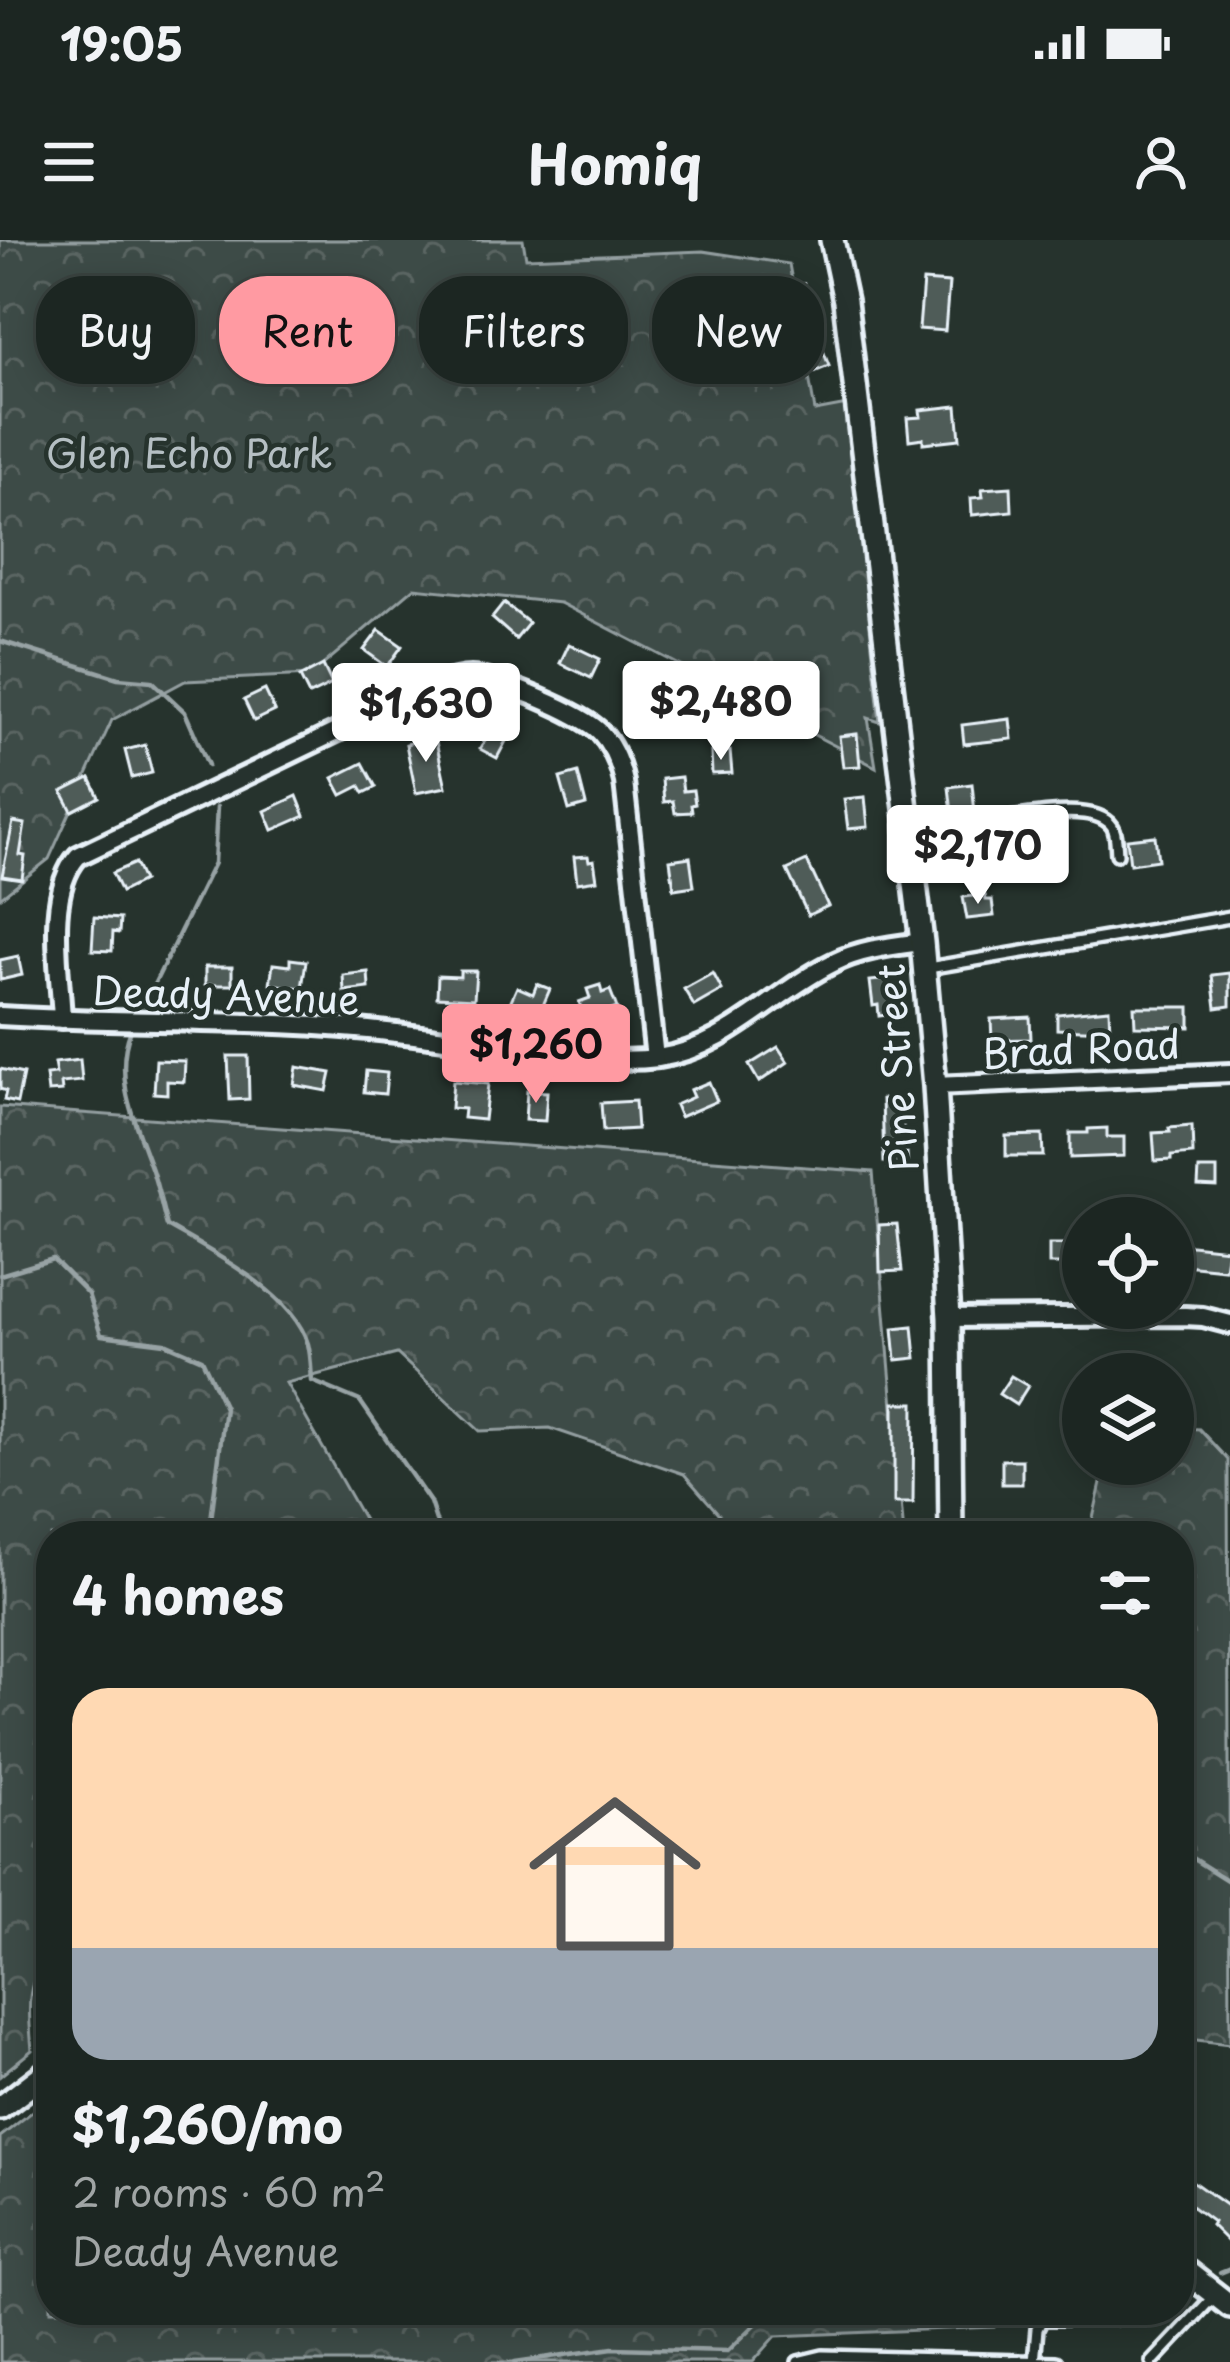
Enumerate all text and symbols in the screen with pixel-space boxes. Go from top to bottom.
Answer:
text: 19:05 [60,8,184,76]
text: Homiq [528,122,702,203]
icon: menu [36,129,102,195]
icon: person [1128,129,1194,195]
chip: Buy [36,276,195,384]
chip: Rent [219,276,395,384]
chip: Filters [419,276,628,384]
chip: New [652,276,824,384]
park label: Glen Echo Park [46,422,332,481]
pin: $2,480 [623,661,819,763]
pin: $1,630 [328,663,524,765]
text: $2,480 [650,670,792,729]
text: $1,630 [359,672,493,731]
pin: $2,170 [880,805,1076,907]
text: $2,170 [914,814,1042,873]
street label: Deady Avenue [91,959,361,1027]
street label: Pine Street [858,962,932,1174]
pin: $1,260 [438,1004,634,1106]
street label: Brad Road [980,1012,1182,1082]
text: $1,260 [469,1013,603,1072]
map controls [1062,1197,1194,1485]
button: locate [1062,1197,1194,1329]
button: layers [1062,1353,1194,1485]
text: 4 homes [72,1555,284,1632]
icon: filters [1092,1560,1158,1626]
icon: home [507,1766,723,1982]
text: $1,260/mo [72,2084,343,2161]
text: 2 rooms · 60 m² [72,2161,386,2220]
text: Deady Avenue [72,2220,339,2279]

